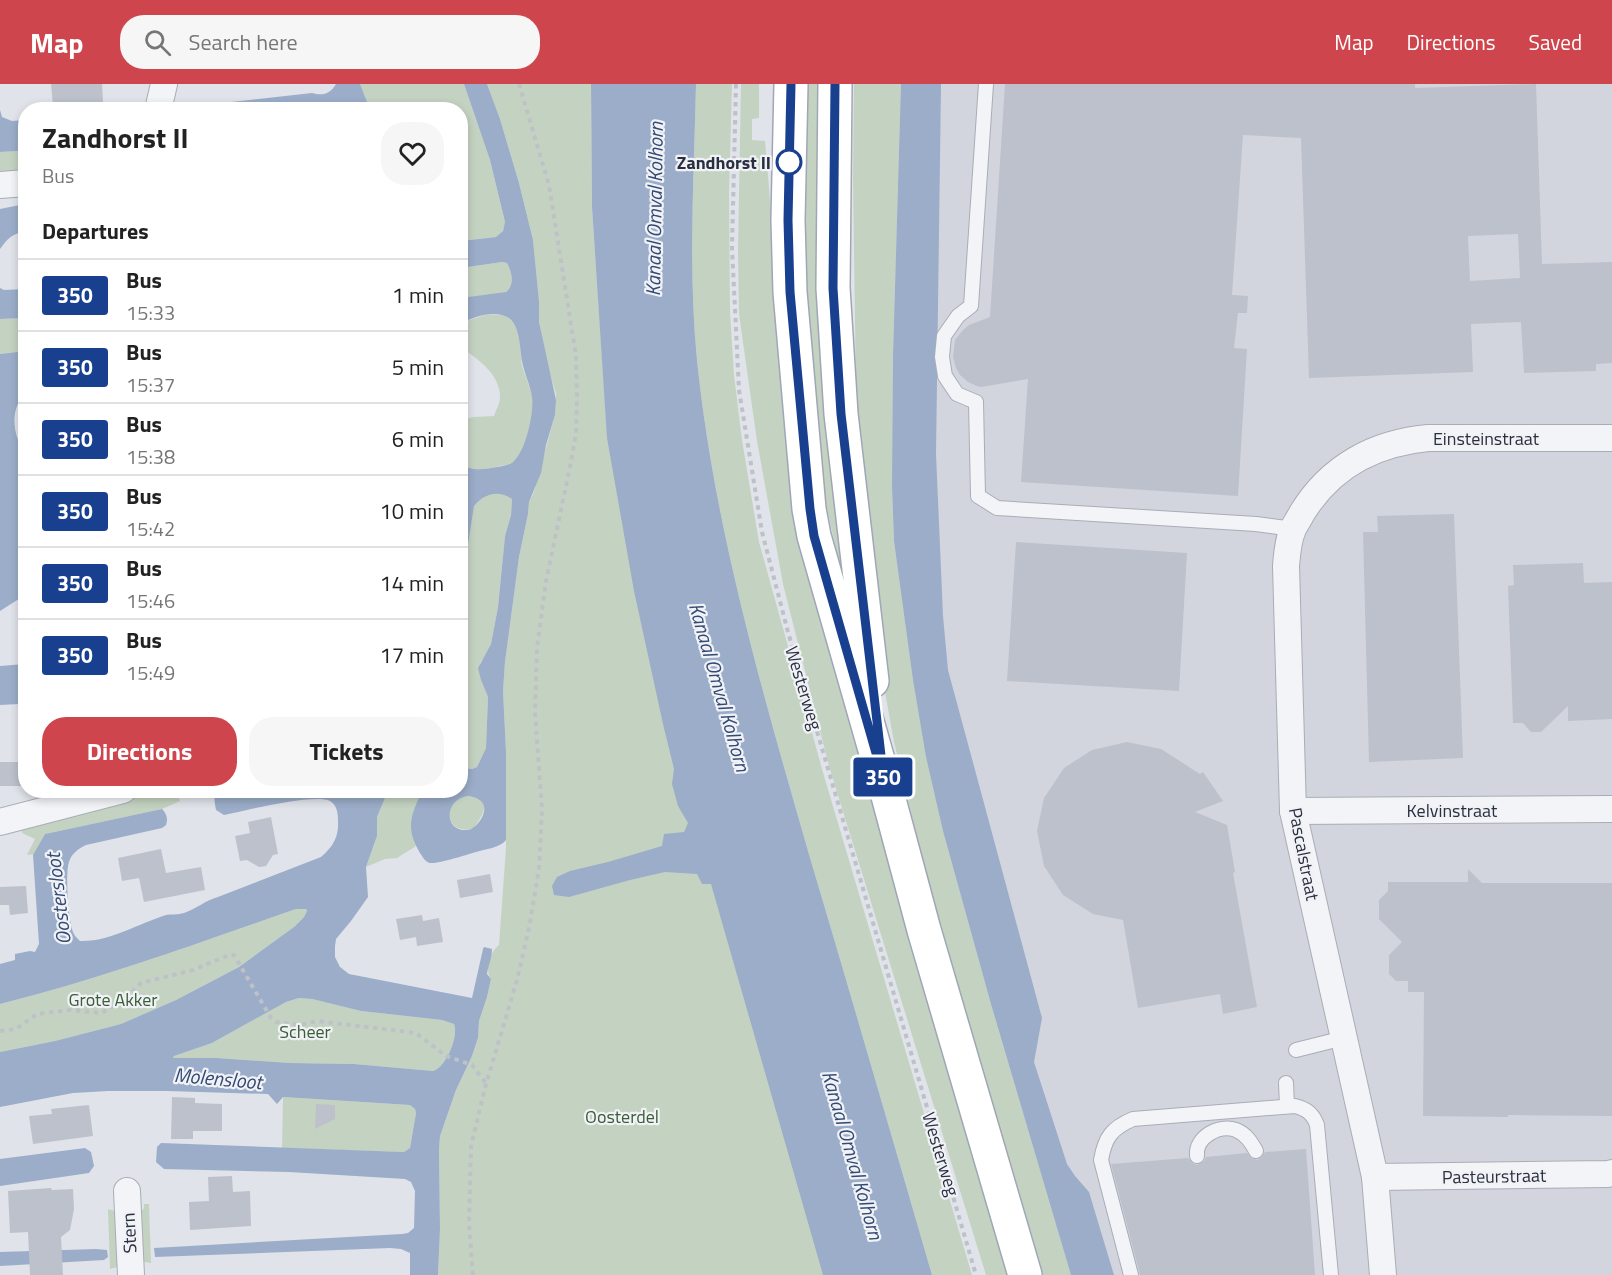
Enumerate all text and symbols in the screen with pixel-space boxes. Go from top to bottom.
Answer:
search box [120,15,540,69]
text: Map [30,21,84,64]
text: Search here [189,25,298,59]
icon: search [141,26,174,59]
text: Map [1334,26,1374,58]
text: Directions [1407,26,1496,58]
text: Saved [1529,26,1582,58]
text: Zandhorst II [42,116,188,159]
water label: Kanaal Omval Kolhorn [637,120,671,296]
button: heart [381,122,444,185]
place label: Zandhorst II [677,149,771,176]
marker: Zandhorst II [776,149,802,175]
text: Bus [42,160,74,191]
text: Departures [42,214,149,248]
text: Bus [126,263,162,297]
text: 1 min [392,278,444,312]
text: 350 [57,279,93,311]
text: 15:33 [126,297,175,328]
text: Bus [126,335,162,369]
text: 5 min [392,350,444,384]
text: 350 [57,351,93,383]
text: 15:37 [126,369,175,400]
text: Bus [126,407,162,441]
text: 6 min [392,422,444,456]
text: 350 [57,423,93,455]
street label: Einsteinstraat [1433,425,1540,452]
text: 15:38 [126,441,175,472]
text: Bus [126,479,162,513]
text: 10 min [379,494,444,528]
text: 350 [57,495,93,527]
text: 15:42 [126,513,175,544]
text: Bus [126,551,162,585]
text: 14 min [379,566,444,600]
text: 350 [57,567,93,599]
text: 15:46 [126,585,175,616]
water label: Kanaal Omval Kolhorn [681,599,759,776]
text: Bus [126,623,162,657]
text: 17 min [379,638,444,672]
text: 350 [57,639,93,671]
street label: Westerweg [778,643,830,733]
text: 15:49 [126,657,175,688]
button: Directions [42,717,237,786]
button: Tickets [249,717,444,786]
line badge: 350 [848,758,918,796]
text: 350 [865,761,901,793]
street label: Kelvinstraat [1407,797,1498,824]
street label: Pascalstraat [1282,805,1326,904]
water label: Oostersloot [37,849,79,946]
park label: Grote Akker [69,986,158,1013]
park label: Scheer [279,1018,331,1045]
water label: Molensloot [173,1059,266,1097]
water label: Kanaal Omval Kolhorn [814,1067,892,1244]
park label: Oosterdel [585,1103,659,1130]
street label: Westerweg [915,1109,967,1199]
street label: Pasteurstraat [1442,1162,1547,1190]
street label: Stern [114,1212,144,1254]

